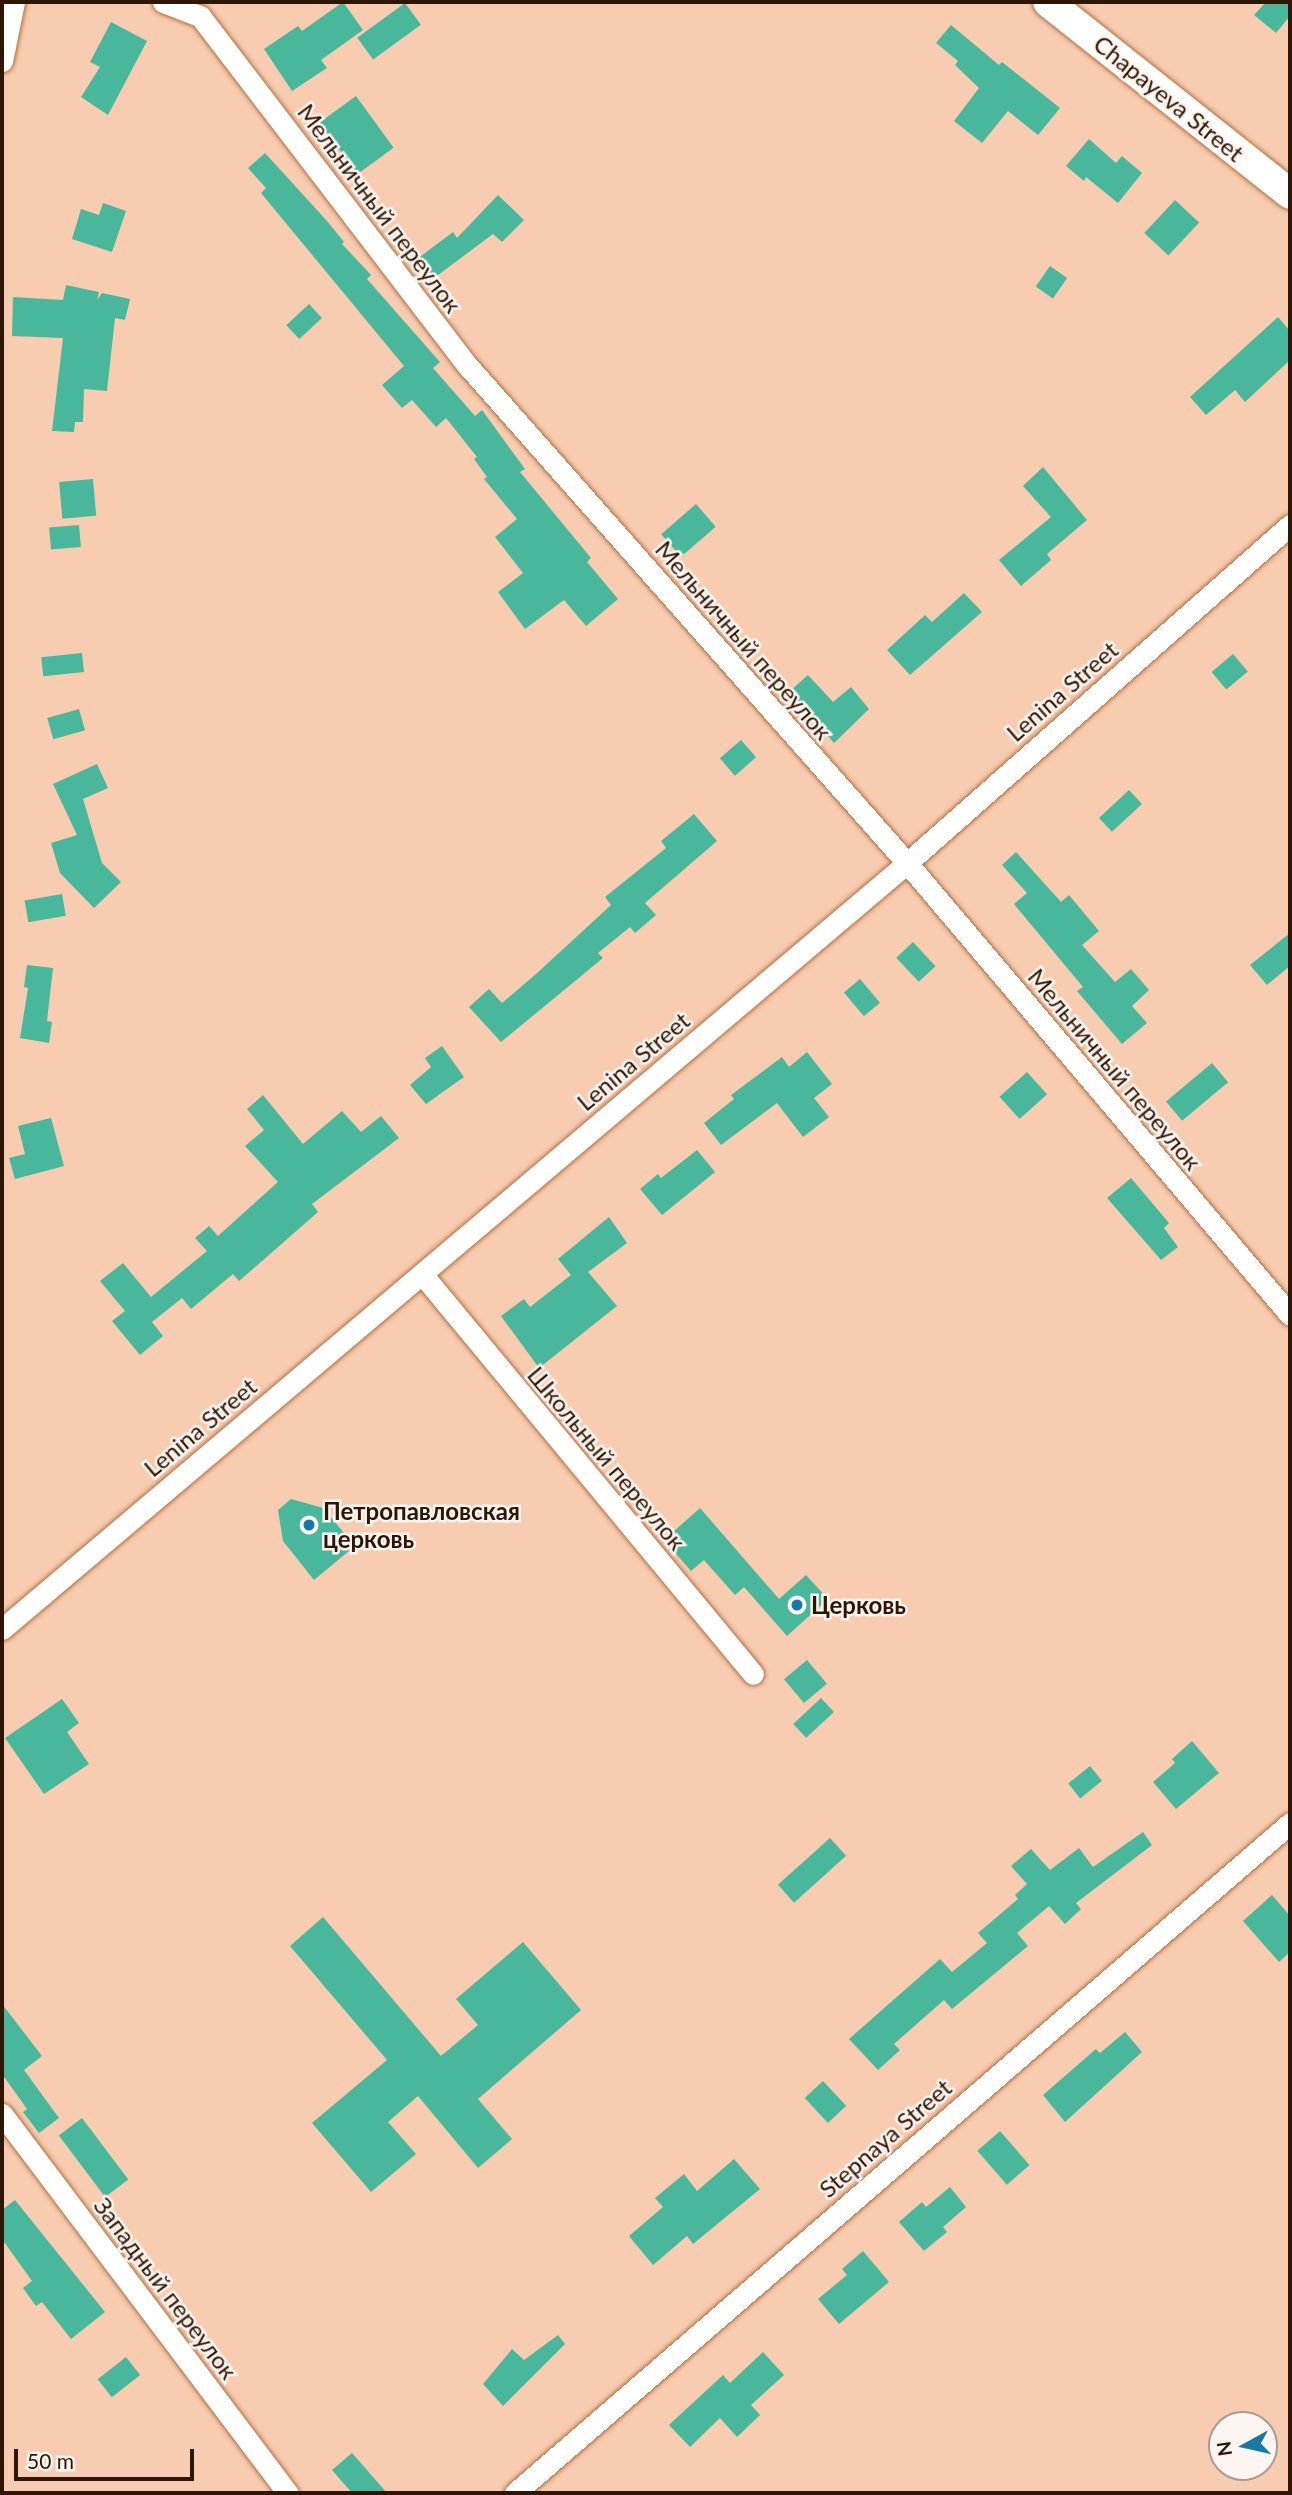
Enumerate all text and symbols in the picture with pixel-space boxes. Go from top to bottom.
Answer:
street label: Chapayeva Street [1088,29,1250,167]
street label: Мельничный переулок [292,98,468,318]
street label: Мельничный переулок [650,535,838,745]
street label: Lenina Street [1001,635,1123,747]
street label: Мельничный переулок [1022,962,1208,1176]
street label: Lenina Street [571,1006,695,1116]
street label: Школьный переулок [522,1360,692,1556]
street label: Lenina Street [138,1372,262,1482]
place label: Петропавловская церковь [323,1497,520,1553]
marker: Петропавловская церковь [301,1517,317,1533]
place label: Церковь [811,1591,906,1619]
marker: Церковь [789,1597,805,1613]
street label: Stepnaya Street [813,2073,957,2203]
street label: Западный переулок [88,2192,244,2384]
north arrow [1208,2411,1278,2481]
scale bar [18,2436,198,2480]
text: N [1211,2440,1236,2458]
text: 50 m [27,2448,74,2473]

